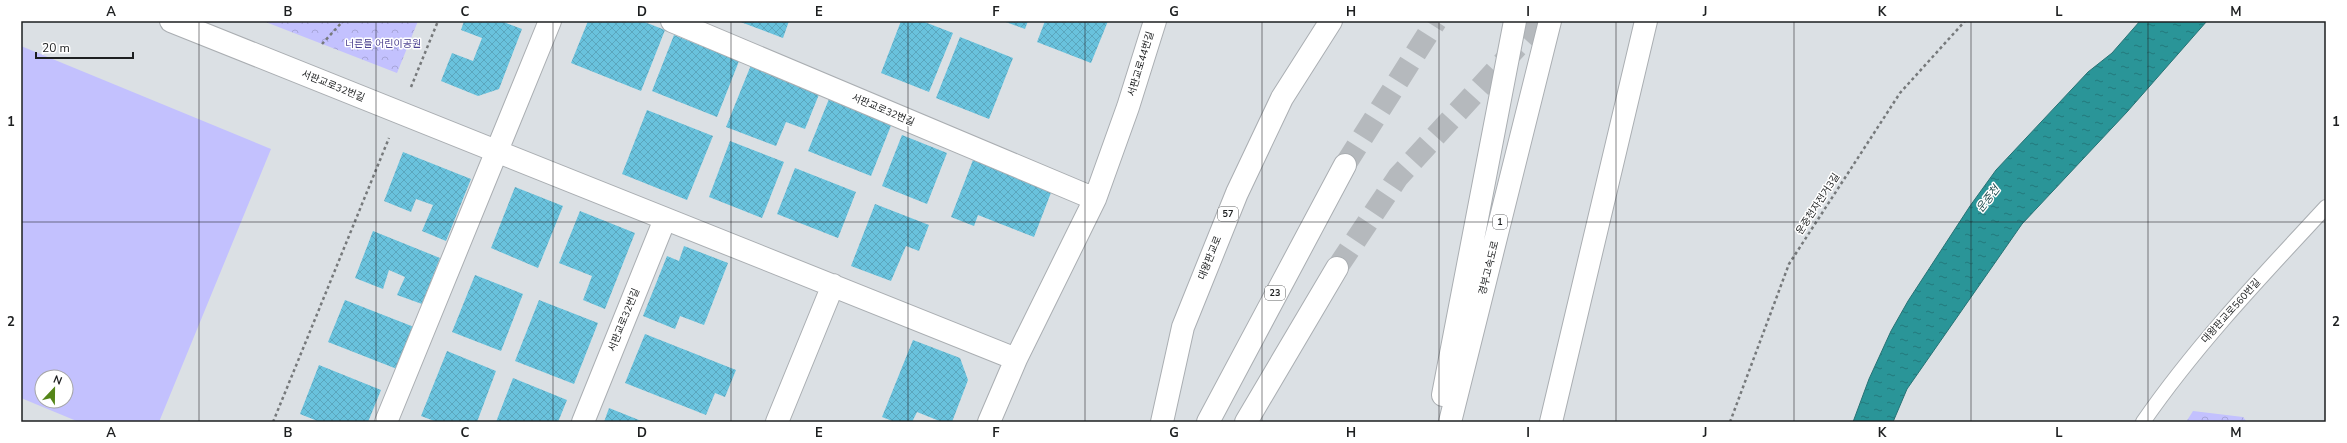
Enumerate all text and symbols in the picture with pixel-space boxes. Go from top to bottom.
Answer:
text: A [106,3,116,21]
text: B [284,3,293,21]
text: C [461,3,470,21]
text: D [637,3,647,21]
text: E [815,3,823,21]
text: F [992,3,1000,21]
text: G [1169,3,1179,21]
text: H [1346,3,1356,21]
text: I [1526,3,1530,21]
text: J [1702,3,1707,21]
text: K [1878,3,1887,21]
text: L [2055,3,2063,21]
text: M [2230,3,2242,21]
street label: 서판교로44번길 [1124,30,1158,98]
scale bar [36,34,133,60]
park label: 너른들 어린이공원 [345,37,421,51]
text: 20 m [42,40,70,56]
street label: 서판교로32번길 [299,67,367,105]
street label: 서판교로32번길 [849,90,917,130]
text: 1 [7,113,15,131]
text: 1 [2332,113,2340,131]
street label: 운중천자전거3길 [1793,171,1843,237]
water label: 운중천 [1973,181,2004,216]
road number: 57 [1218,207,1238,221]
road number: 1 [1493,215,1507,229]
street label: 대왕판교로 [1195,234,1225,282]
street label: 경부고속도로 [1476,240,1502,296]
street label: 대왕판교로560번길 [2198,276,2264,346]
street label: 서판교로32번길 [605,286,643,354]
road number: 23 [1265,286,1285,300]
text: 2 [7,313,15,331]
text: 2 [2332,313,2340,331]
north arrow [34,369,74,409]
text: N [51,372,64,389]
text: A [106,424,116,442]
text: B [284,424,293,442]
text: C [461,424,470,442]
text: D [637,424,647,442]
text: E [815,424,823,442]
text: F [992,424,1000,442]
text: G [1169,424,1179,442]
text: H [1346,424,1356,442]
text: I [1526,424,1530,442]
text: J [1702,424,1707,442]
text: K [1878,424,1887,442]
text: L [2055,424,2063,442]
text: M [2230,424,2242,442]

